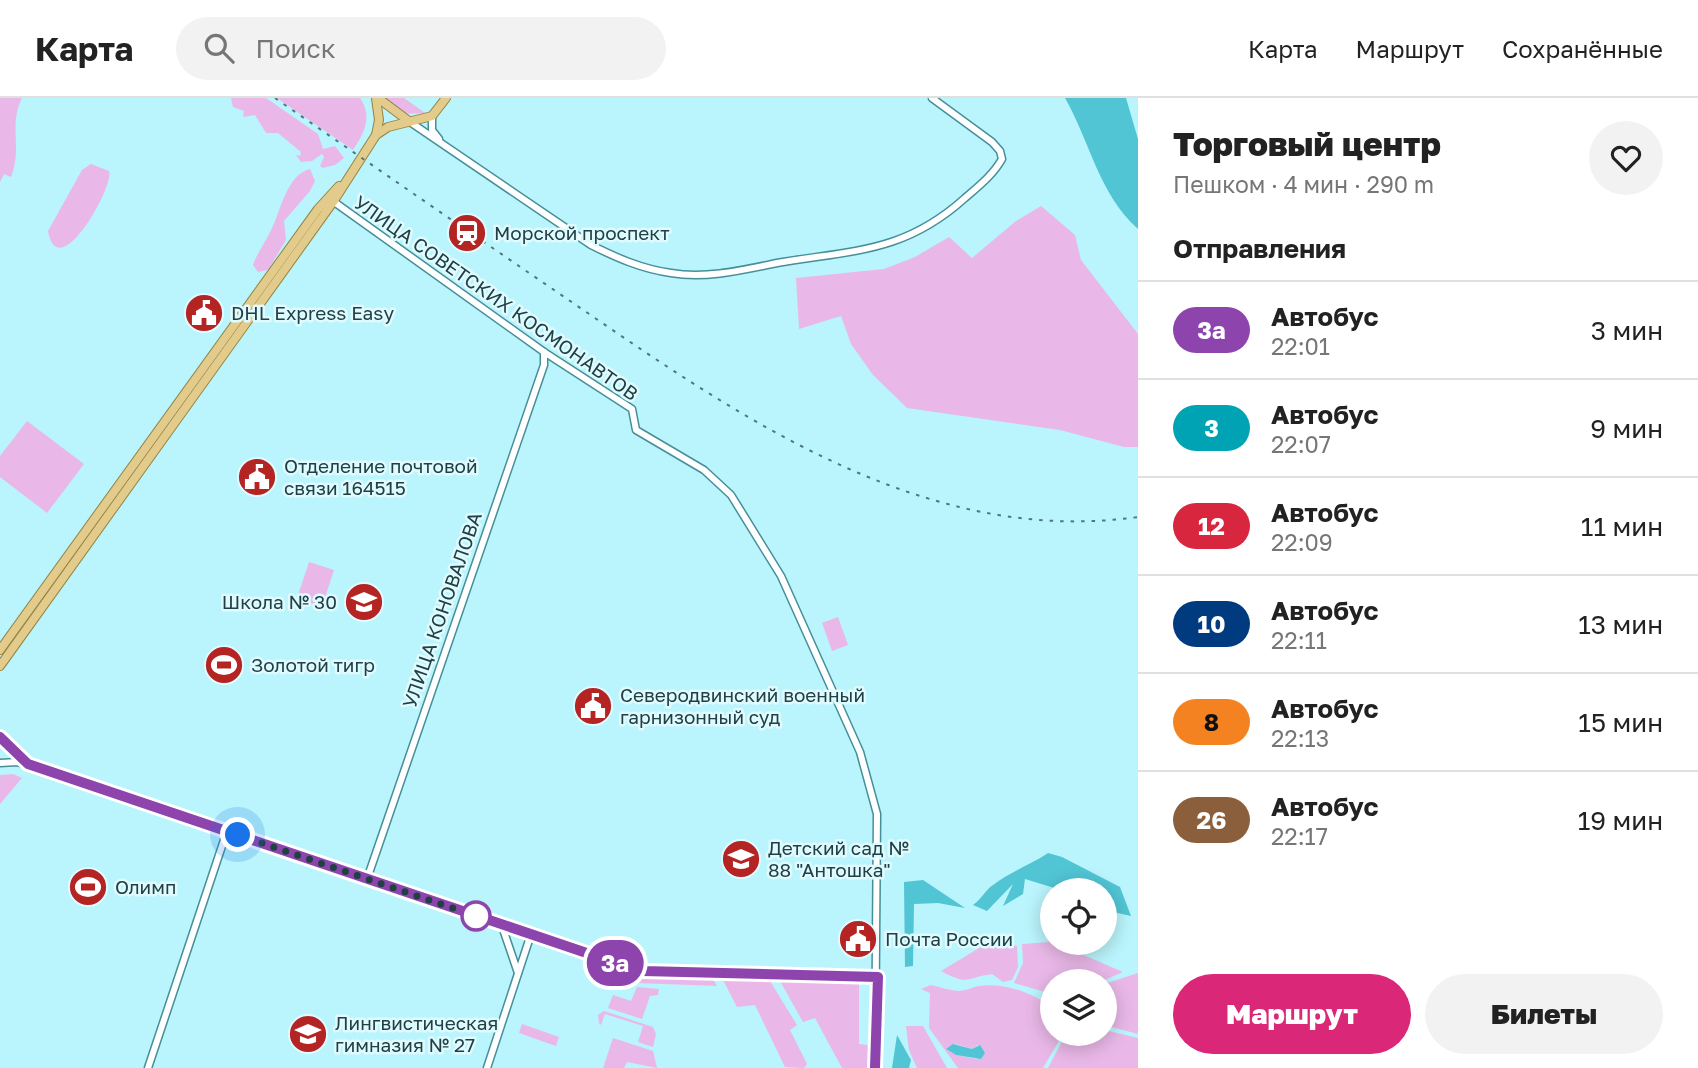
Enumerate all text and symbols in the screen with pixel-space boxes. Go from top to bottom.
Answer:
search box [176,17,666,80]
text: Карта [35,29,134,68]
icon: search [200,29,238,67]
text: Поиск [256,33,336,64]
text: Карта [1248,34,1318,63]
text: Маршрут [1356,34,1464,63]
text: Сохранённые [1502,34,1663,63]
button: heart [1589,121,1663,195]
text: Торговый центр [1173,124,1441,163]
text: Пешком · 4 мин · 290 m [1173,170,1434,198]
street label: УЛИЦА СОВЕТСКИХ КОСМОНАВТОВ [350,190,643,405]
station icon: Морской проспект [446,212,488,254]
place label: Морской проспект [494,221,670,244]
text: Отправления [1173,233,1346,264]
public building icon: DHL Express Easy [183,292,225,334]
place label: DHL Express Easy [231,301,394,324]
text: Автобус [1271,301,1378,332]
text: 3а [1197,315,1226,344]
text: 3 мин [1591,315,1663,346]
text: 22:01 [1271,332,1330,360]
text: Автобус [1271,399,1378,430]
text: 3 [1204,413,1219,442]
text: 9 мин [1590,413,1663,444]
text: 22:07 [1271,430,1331,458]
place label: Отделение почтовой связи 164515 [284,454,478,499]
public building icon: Отделение почтовой связи 164515 [236,456,278,498]
text: Автобус [1271,497,1378,528]
street label: УЛИЦА КОНОВАЛОВА [397,509,486,711]
text: 12 [1198,511,1225,540]
text: 11 мин [1581,511,1663,542]
text: 22:09 [1271,528,1333,556]
school or university icon: Школа № 30 [343,581,385,623]
place label: Школа № 30 [222,590,337,613]
text: Автобус [1271,595,1378,626]
text: 10 [1198,609,1225,638]
text: 13 мин [1578,609,1663,640]
text: 22:11 [1271,626,1327,654]
sports icon: Золотой тигр [203,644,245,686]
place label: Золотой тигр [251,653,375,676]
place label: Северодвинский военный гарнизонный суд [620,683,865,728]
public building icon: Северодвинский военный гарнизонный суд [572,685,614,727]
text: Автобус [1271,693,1378,724]
text: 8 [1204,707,1219,736]
text: 15 мин [1578,707,1663,738]
text: 22:13 [1271,724,1329,752]
text: Автобус [1271,791,1378,822]
text: 26 [1197,805,1226,834]
text: 19 мин [1578,805,1663,836]
your location [220,817,255,852]
text: 22:17 [1271,822,1328,850]
place label: Детский сад № 88 "Антошка" [768,836,909,881]
school or university icon: Детский сад № 88 "Антошка" [720,838,762,880]
sports icon: Олимп [67,866,109,908]
place label: Олимп [115,875,176,898]
map controls [1040,878,1117,1046]
button: locate [1040,878,1117,955]
unlabelled marker [461,901,491,931]
public building icon: Почта России [837,918,879,960]
place label: Почта России [885,927,1013,950]
line badge: 3а [584,940,646,986]
text: 3а [601,948,629,977]
button: layers [1040,969,1117,1046]
button: Маршрут [1173,974,1411,1054]
button: Билеты [1425,974,1663,1054]
place label: Лингвистическая гимназия № 27 [335,1011,498,1056]
school or university icon: Лингвистическая гимназия № 27 [287,1013,329,1055]

